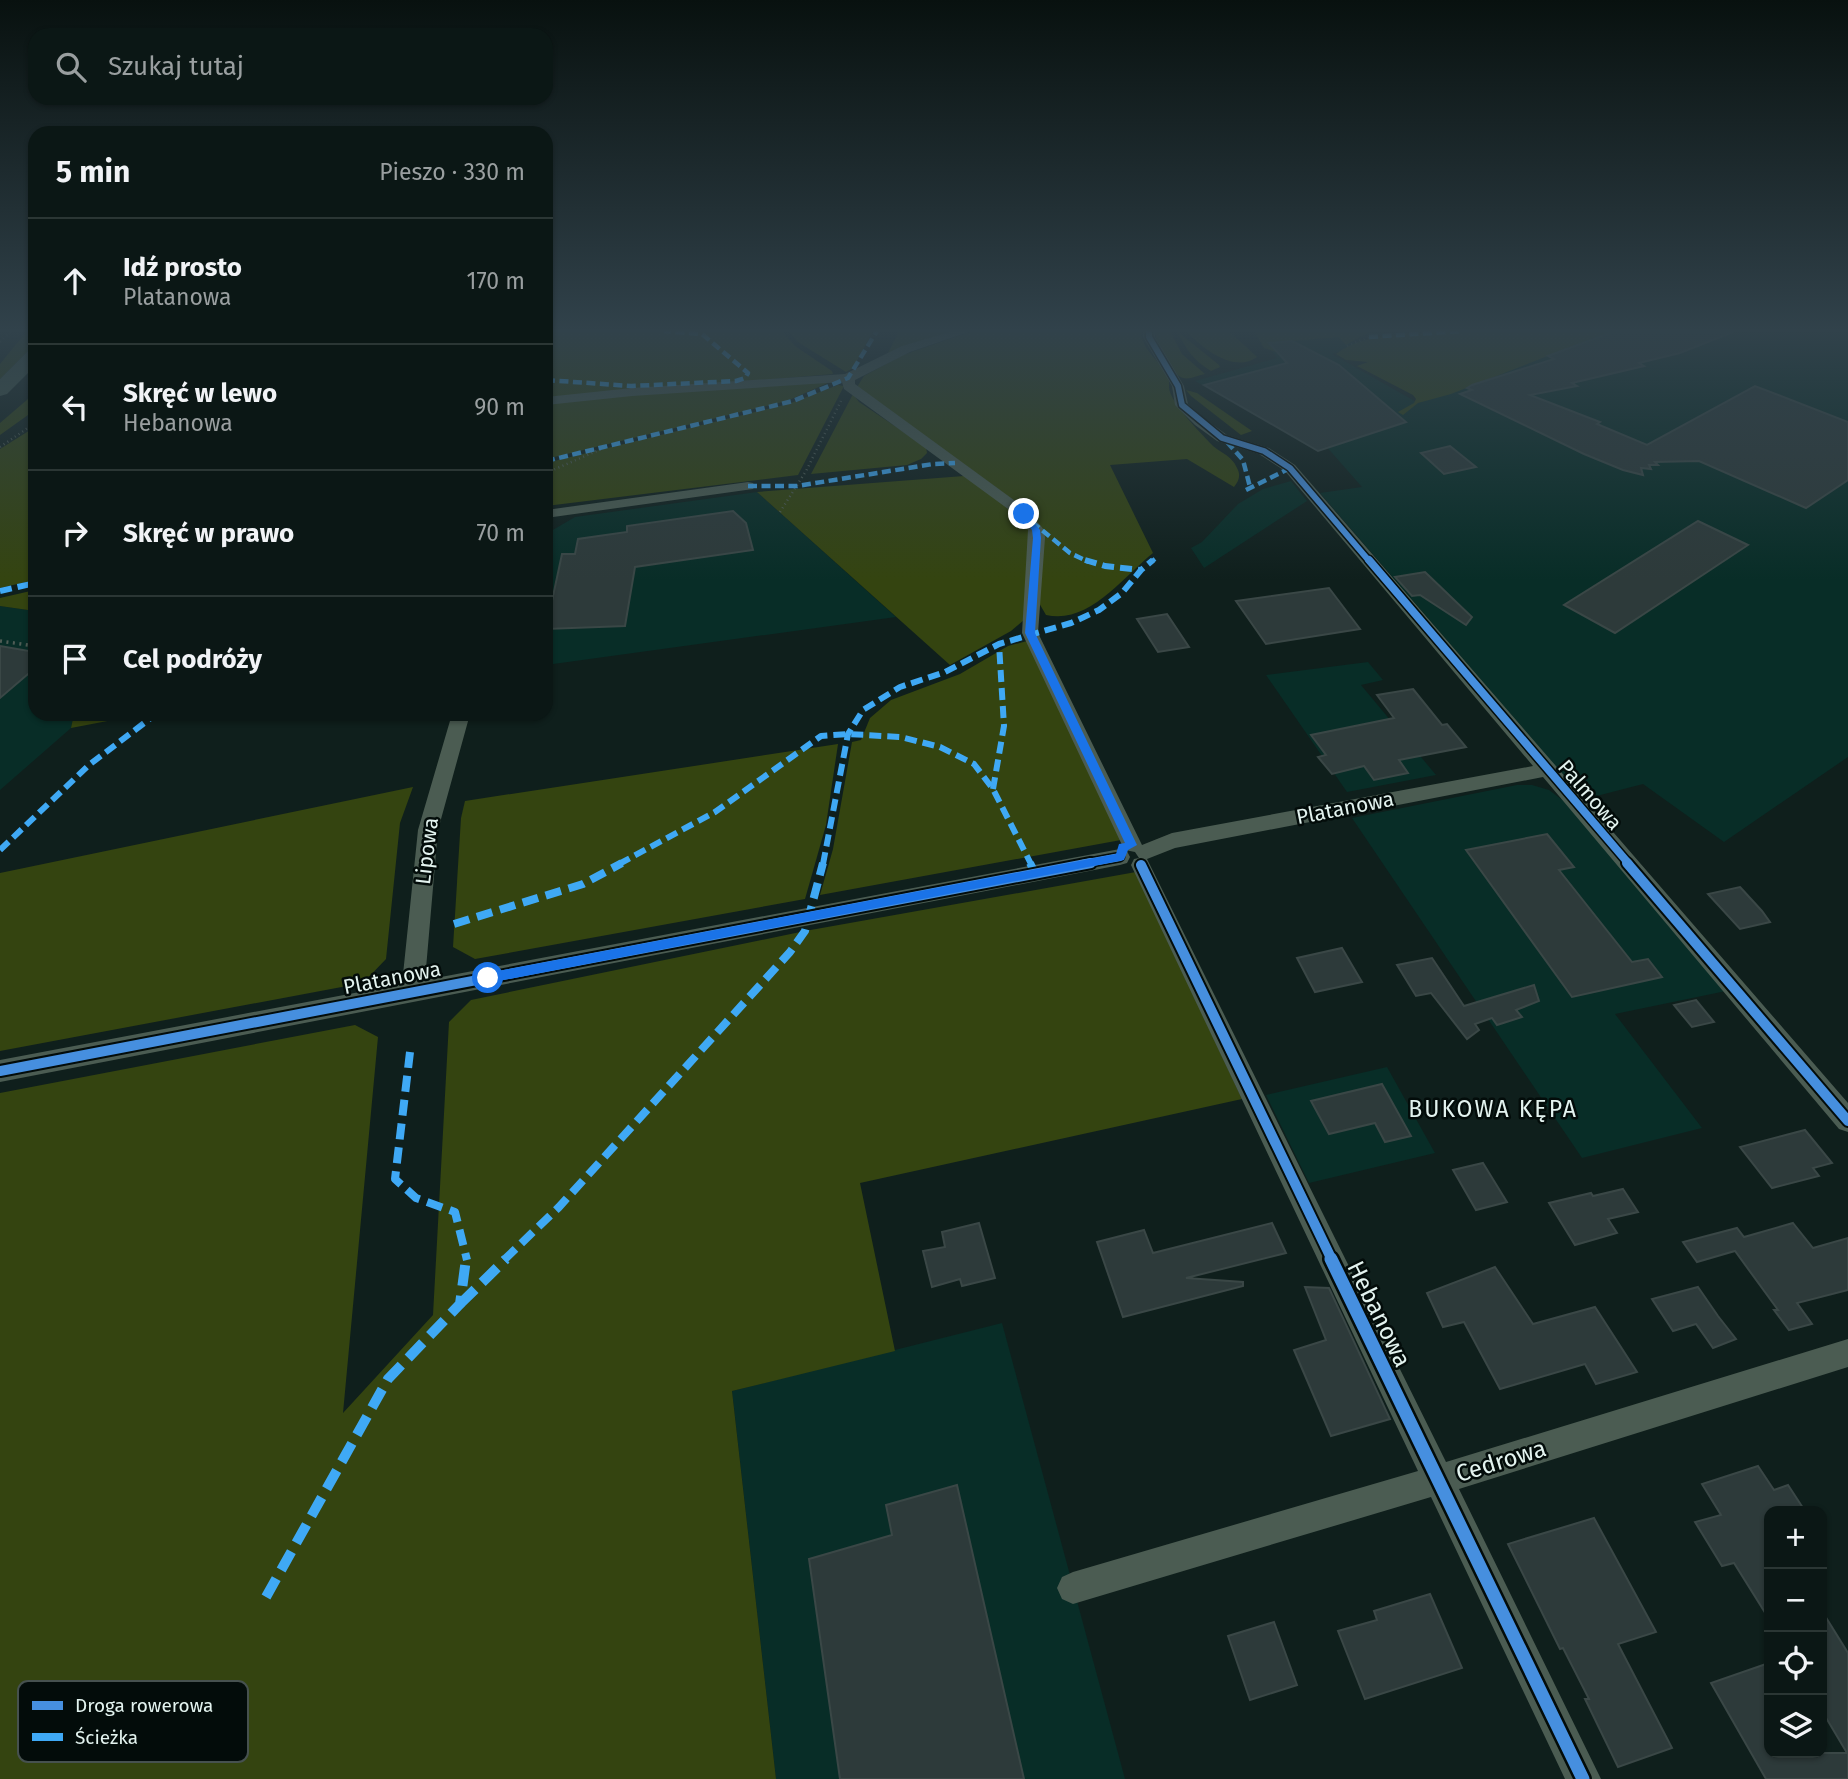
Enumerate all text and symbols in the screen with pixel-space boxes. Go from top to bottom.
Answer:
search box [28,28,553,105]
icon: search [52,48,90,86]
text: Szukaj tutaj [108,51,244,82]
text: 5 min [56,154,130,190]
text: Pieszo · 330 m [379,158,525,186]
text: Idź prosto [123,252,242,283]
icon: ahead [56,262,94,300]
text: 170 m [466,267,525,295]
text: Platanowa [123,283,232,311]
text: Skręć w lewo [123,378,277,409]
icon: left [56,388,94,426]
text: 90 m [474,393,525,421]
text: Hebanowa [123,409,233,437]
route end [1008,498,1039,529]
icon: right [56,514,94,552]
text: Skręć w prawo [123,518,294,549]
text: 70 m [476,519,525,547]
icon: arrive [56,640,94,678]
text: Cel podróży [123,644,262,675]
street label: Palmowa [1552,754,1628,836]
street label: Platanowa [1294,786,1396,830]
street label: Lipowa [410,816,444,886]
street label: Platanowa [341,956,443,1000]
route start [472,962,503,993]
district label: BUKOWA KĘPA [1408,1095,1578,1123]
street label: Hebanowa [1341,1256,1417,1372]
street label: Cedrowa [1452,1434,1550,1488]
map controls [1764,1506,1827,1758]
button: + [1764,1506,1827,1569]
button: − [1764,1569,1827,1632]
button: locate [1764,1632,1827,1695]
legend [18,1681,248,1762]
text: Droga rowerowa [75,1694,213,1717]
button: layers [1764,1695,1827,1758]
text: Ścieżka [75,1726,138,1749]

